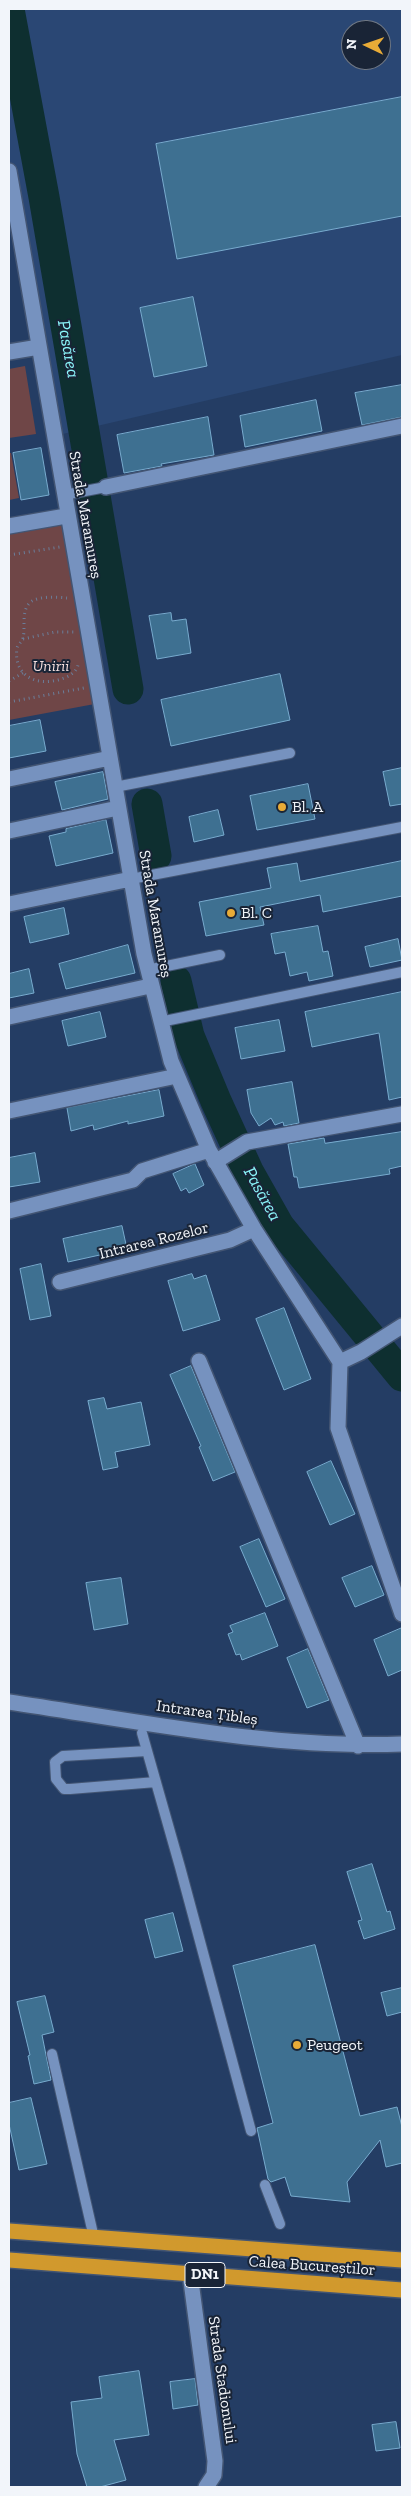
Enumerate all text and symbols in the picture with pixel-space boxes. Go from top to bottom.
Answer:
north arrow [341,20,391,70]
text: N [343,38,360,50]
water label: Pasărea [52,318,84,380]
street label: Strada Maramureș [64,450,106,580]
park label: Unirii [33,656,69,676]
place label: Bl. A [292,797,323,817]
marker: Bl. A [276,801,288,813]
street label: Strada Maramureș [134,849,176,979]
place label: Bl. C [241,903,272,923]
marker: Bl. C [225,907,237,919]
water label: Pasărea [238,1163,286,1225]
street label: Intrarea Rozelor [97,1218,211,1264]
street label: Intrarea Țibleș [155,1696,259,1730]
place label: Peugeot [307,2035,363,2055]
marker: Peugeot [291,2039,303,2051]
street label: Calea Bucureștilor [248,2252,376,2280]
road number: DN1 [185,2262,225,2288]
street label: Strada Stadionului [204,2315,240,2445]

